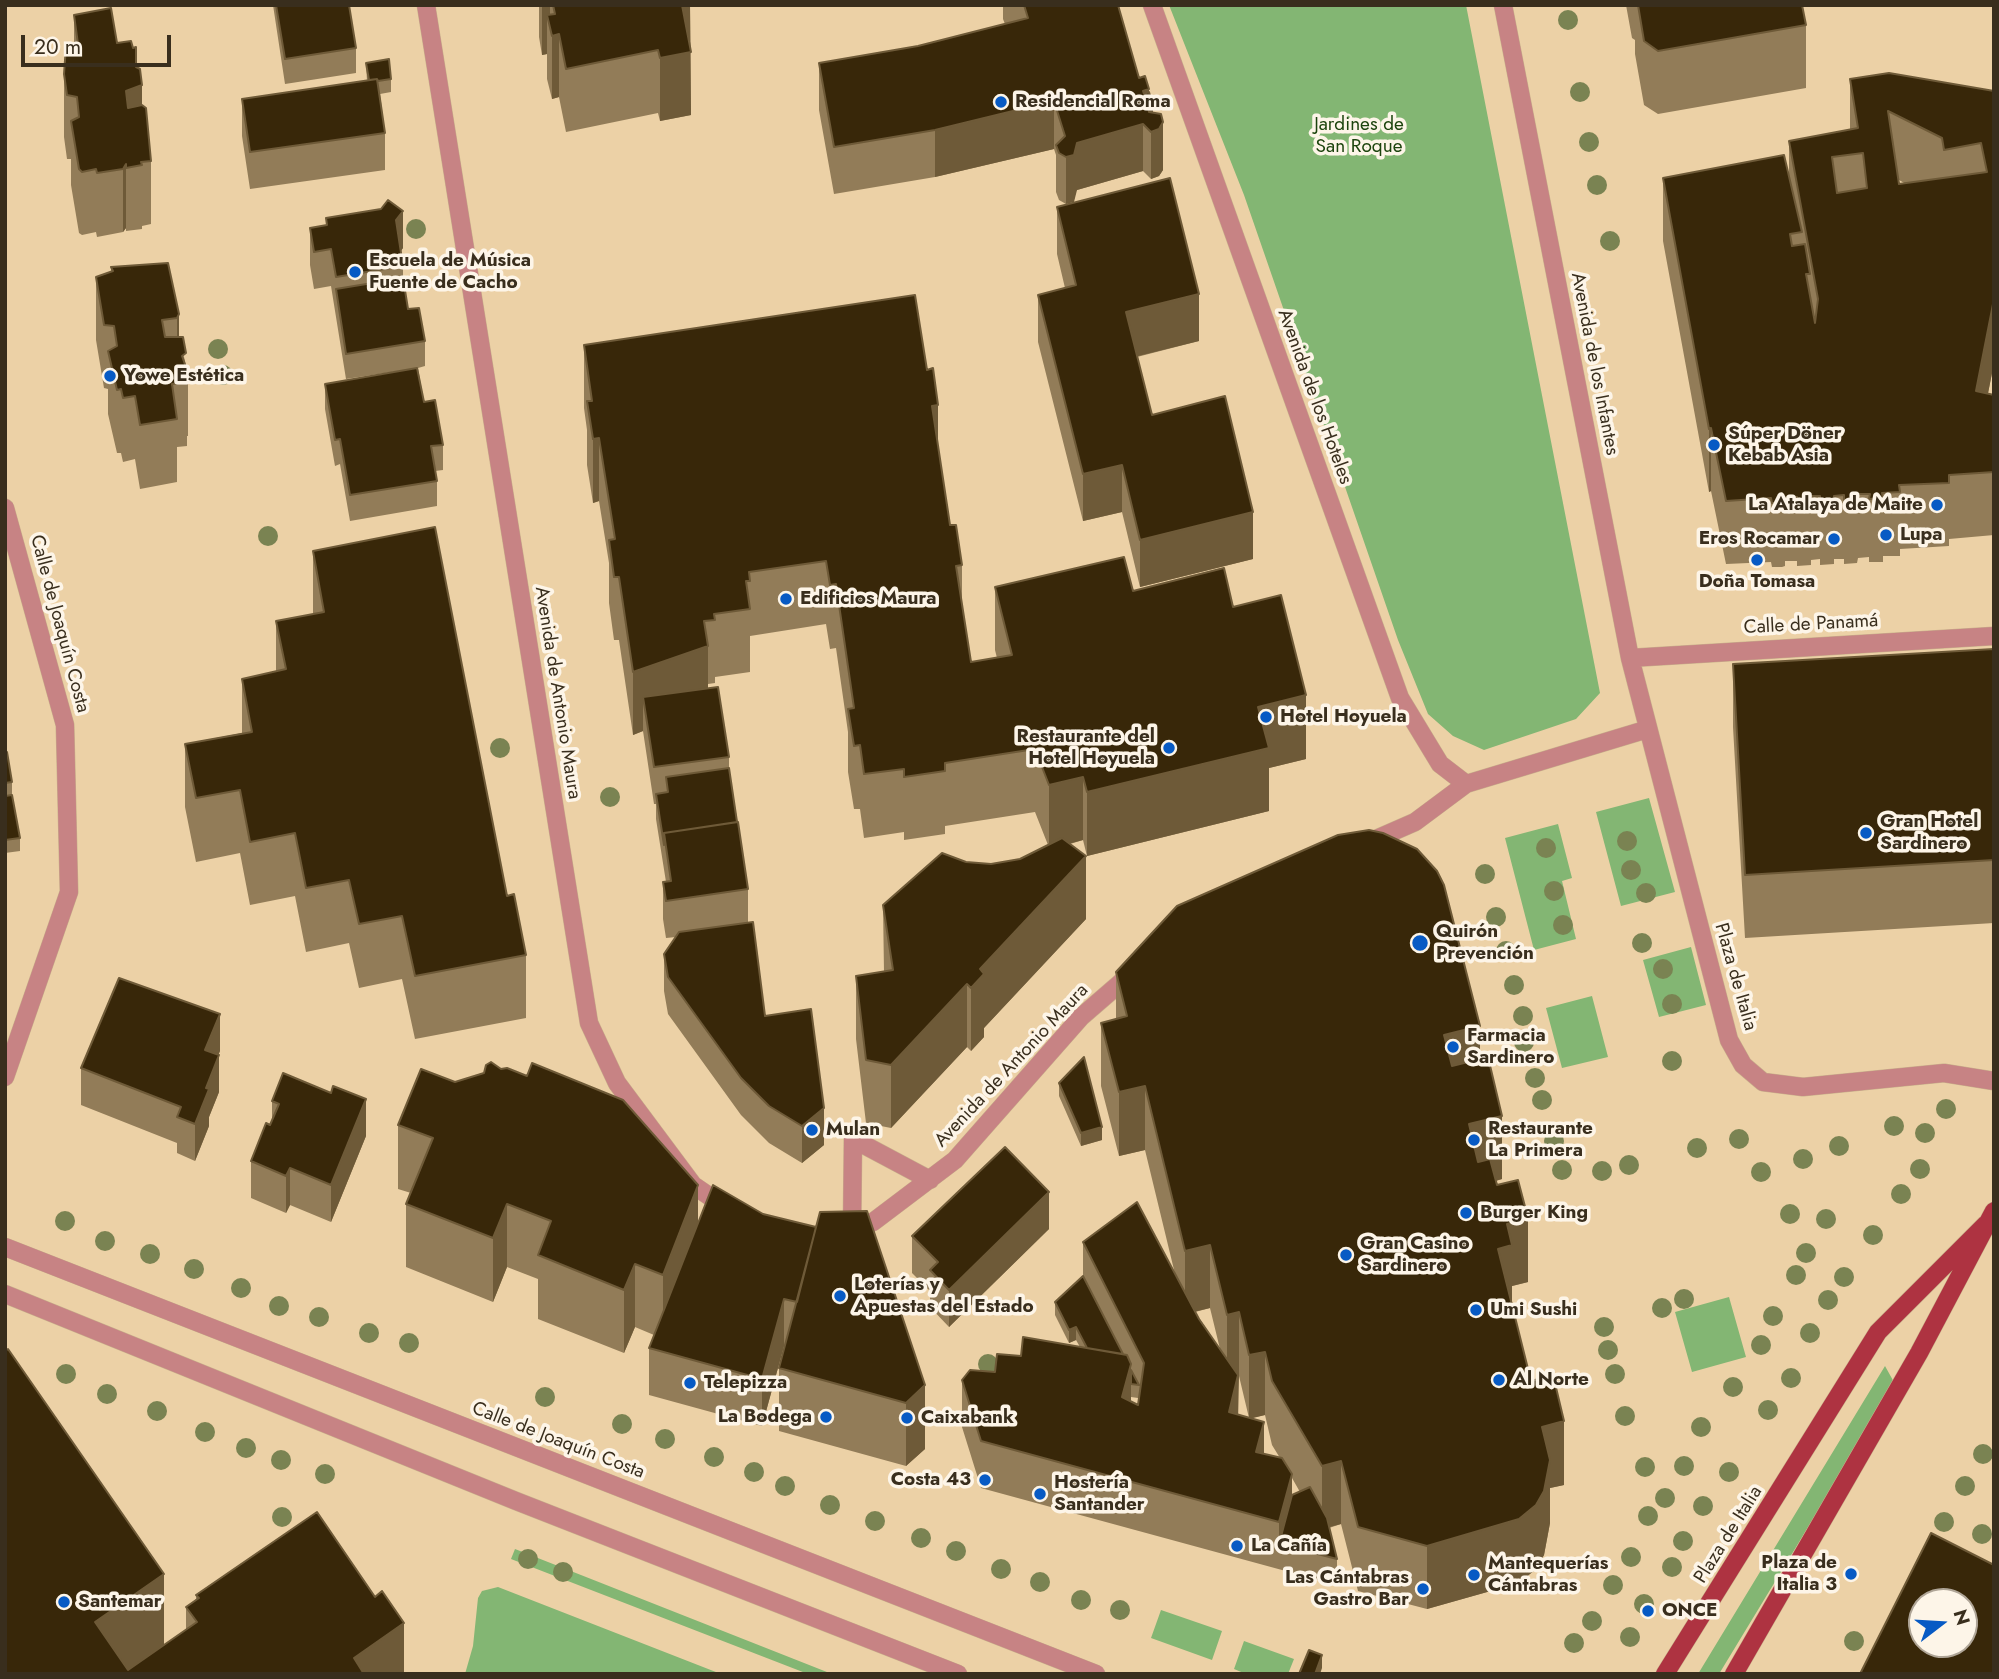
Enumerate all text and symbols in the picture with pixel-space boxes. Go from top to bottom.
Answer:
scale bar [24,21,175,65]
text: 20 m [34,32,81,62]
place label: Residencial Roma [1015,91,1171,113]
marker: Residencial Roma [993,94,1009,110]
park label: Jardines de San Roque [1314,114,1404,158]
place label: Escuela de Música Fuente de Cacho [369,250,531,294]
marker: Escuela de Música Fuente de Cacho [347,264,363,280]
street label: Avenida de los Infantes [1565,271,1623,457]
street label: Avenida de los Hoteles [1272,306,1356,488]
place label: Yowe Estética [124,365,244,387]
marker: Yowe Estética [102,368,118,384]
place label: Súper Döner Kebab Asia [1728,423,1842,467]
marker: Súper Döner Kebab Asia [1706,437,1722,453]
place label: La Atalaya de Maite [1748,494,1923,516]
marker: La Atalaya de Maite [1929,497,1945,513]
place label: Lupa [1900,524,1943,546]
marker: Lupa [1878,527,1894,543]
place label: Eros Rocamar [1699,528,1820,550]
marker: Eros Rocamar [1826,531,1842,547]
street label: Calle de Joaquín Costa [24,533,94,715]
marker: Doña Tomasa [1749,552,1765,568]
place label: Doña Tomasa [1699,571,1815,593]
street label: Avenida de Antonio Maura [529,585,585,801]
place label: Edificios Maura [800,588,937,610]
marker: Edificios Maura [778,591,794,607]
street label: Calle de Panamá [1743,610,1879,640]
place label: Hotel Hoyuela [1280,706,1407,728]
marker: Hotel Hoyuela [1258,709,1274,725]
place label: Restaurante del Hotel Hoyuela [1017,726,1155,770]
marker: Restaurante del Hotel Hoyuela [1161,740,1177,756]
place label: Gran Hotel Sardinero [1880,811,1978,855]
marker: Gran Hotel Sardinero [1858,825,1874,841]
place label: Quirón Prevención [1436,921,1534,965]
street label: Plaza de Italia [1709,921,1761,1033]
marker: Quirón Prevención [1410,933,1430,953]
street label: Avenida de Antonio Maura [930,980,1094,1152]
place label: Farmacia Sardinero [1467,1025,1554,1069]
marker: Farmacia Sardinero [1445,1039,1461,1055]
place label: Restaurante La Primera [1488,1118,1593,1162]
place label: Mulan [826,1119,880,1141]
marker: Mulan [804,1122,820,1138]
marker: Restaurante La Primera [1466,1132,1482,1148]
place label: Burger King [1480,1202,1588,1224]
marker: Burger King [1458,1205,1474,1221]
place label: Gran Casino Sardinero [1360,1233,1470,1277]
marker: Gran Casino Sardinero [1338,1247,1354,1263]
place label: Loterías y Apuestas del Estado [854,1274,1034,1318]
marker: Loterías y Apuestas del Estado [832,1288,848,1304]
place label: Umi Sushi [1490,1299,1577,1321]
marker: Umi Sushi [1468,1302,1484,1318]
place label: Al Norte [1513,1369,1589,1391]
place label: Telepizza [704,1372,787,1394]
marker: Al Norte [1491,1372,1507,1388]
marker: Telepizza [682,1375,698,1391]
street label: Calle de Joaquín Costa [469,1398,647,1484]
place label: La Bodega [718,1406,812,1428]
place label: Caixabank [921,1407,1014,1429]
marker: La Bodega [818,1409,834,1425]
marker: Caixabank [899,1410,915,1426]
place label: Costa 43 [891,1469,971,1491]
marker: Costa 43 [977,1472,993,1488]
place label: Hostería Santander [1054,1472,1145,1516]
street label: Plaza de Italia [1690,1482,1768,1588]
marker: Hostería Santander [1032,1486,1048,1502]
place label: La Cañía [1251,1535,1327,1557]
marker: La Cañía [1229,1538,1245,1554]
place label: Plaza de Italia 3 [1761,1552,1837,1596]
place label: Mantequerías Cántabras [1488,1553,1609,1597]
marker: Plaza de Italia 3 [1843,1566,1859,1582]
place label: Las Cántabras Gastro Bar [1285,1567,1409,1611]
marker: Mantequerías Cántabras [1466,1567,1482,1583]
marker: Las Cántabras Gastro Bar [1415,1581,1431,1597]
north arrow [1908,1588,1978,1658]
place label: Santemar [78,1591,162,1613]
marker: Santemar [56,1594,72,1610]
place label: ONCE [1662,1600,1717,1622]
marker: ONCE [1640,1603,1656,1619]
text: N [1947,1606,1977,1628]

